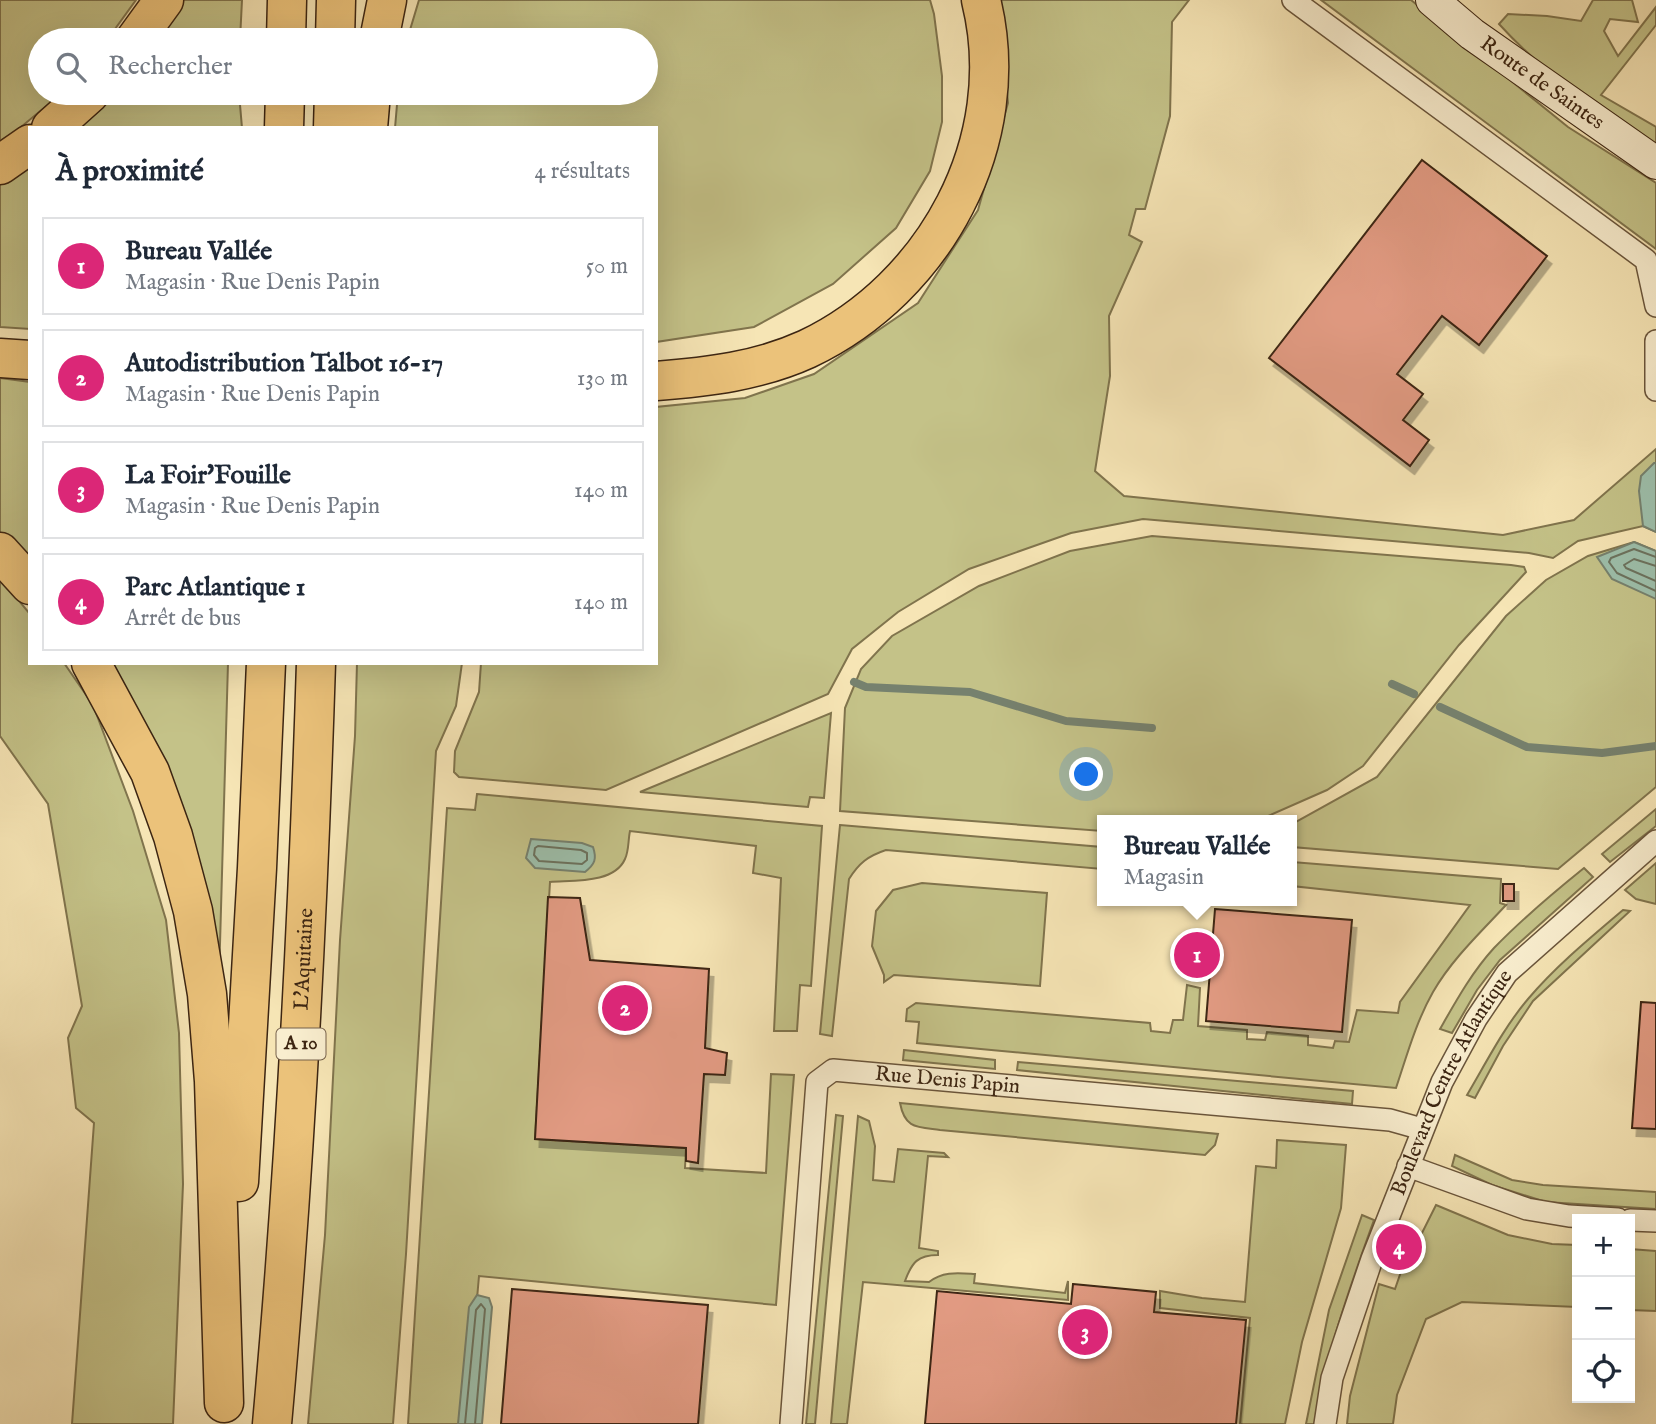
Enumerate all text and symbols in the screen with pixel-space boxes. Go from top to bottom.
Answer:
search box [28,28,658,105]
street label: Route de Saintes [1475,30,1609,136]
icon: search [52,48,90,86]
text: Rechercher [108,50,232,83]
text: À proximité [56,153,204,191]
text: 4 résultats [535,157,630,186]
text: Bureau Vallée [125,235,272,268]
text: 1 [77,252,85,281]
text: 50 m [586,252,628,281]
text: Magasin · Rue Denis Papin [125,268,380,297]
text: Autodistribution Talbot 16-17 [125,347,443,380]
text: 2 [76,364,86,393]
text: 130 m [577,364,628,393]
text: Magasin · Rue Denis Papin [125,380,380,409]
text: La Foir'Fouille [125,459,291,492]
text: 3 [77,476,85,505]
text: 140 m [574,476,628,505]
text: Magasin · Rue Denis Papin [125,492,380,521]
text: Parc Atlantique 1 [125,571,306,604]
text: 4 [75,588,87,617]
text: 140 m [574,588,628,617]
text: Arrêt de bus [125,604,241,633]
your location [1069,757,1103,791]
popup [1097,815,1297,906]
text: Bureau Vallée [1123,830,1271,863]
text: Magasin [1123,863,1204,892]
street label: L'Aquitaine [288,907,320,1011]
pin: 1 [1174,929,1220,981]
street label: Boulevard Centre Atlantique [1385,964,1519,1200]
pin: 2 [602,982,648,1034]
road number: A 10 [276,1028,326,1060]
street label: Rue Denis Papin [874,1060,1021,1100]
map controls [1572,1214,1635,1403]
button: + [1572,1214,1635,1277]
pin: 4 [1376,1221,1422,1273]
button: − [1572,1277,1635,1340]
pin: 3 [1062,1306,1108,1358]
button: locate [1572,1340,1635,1403]

